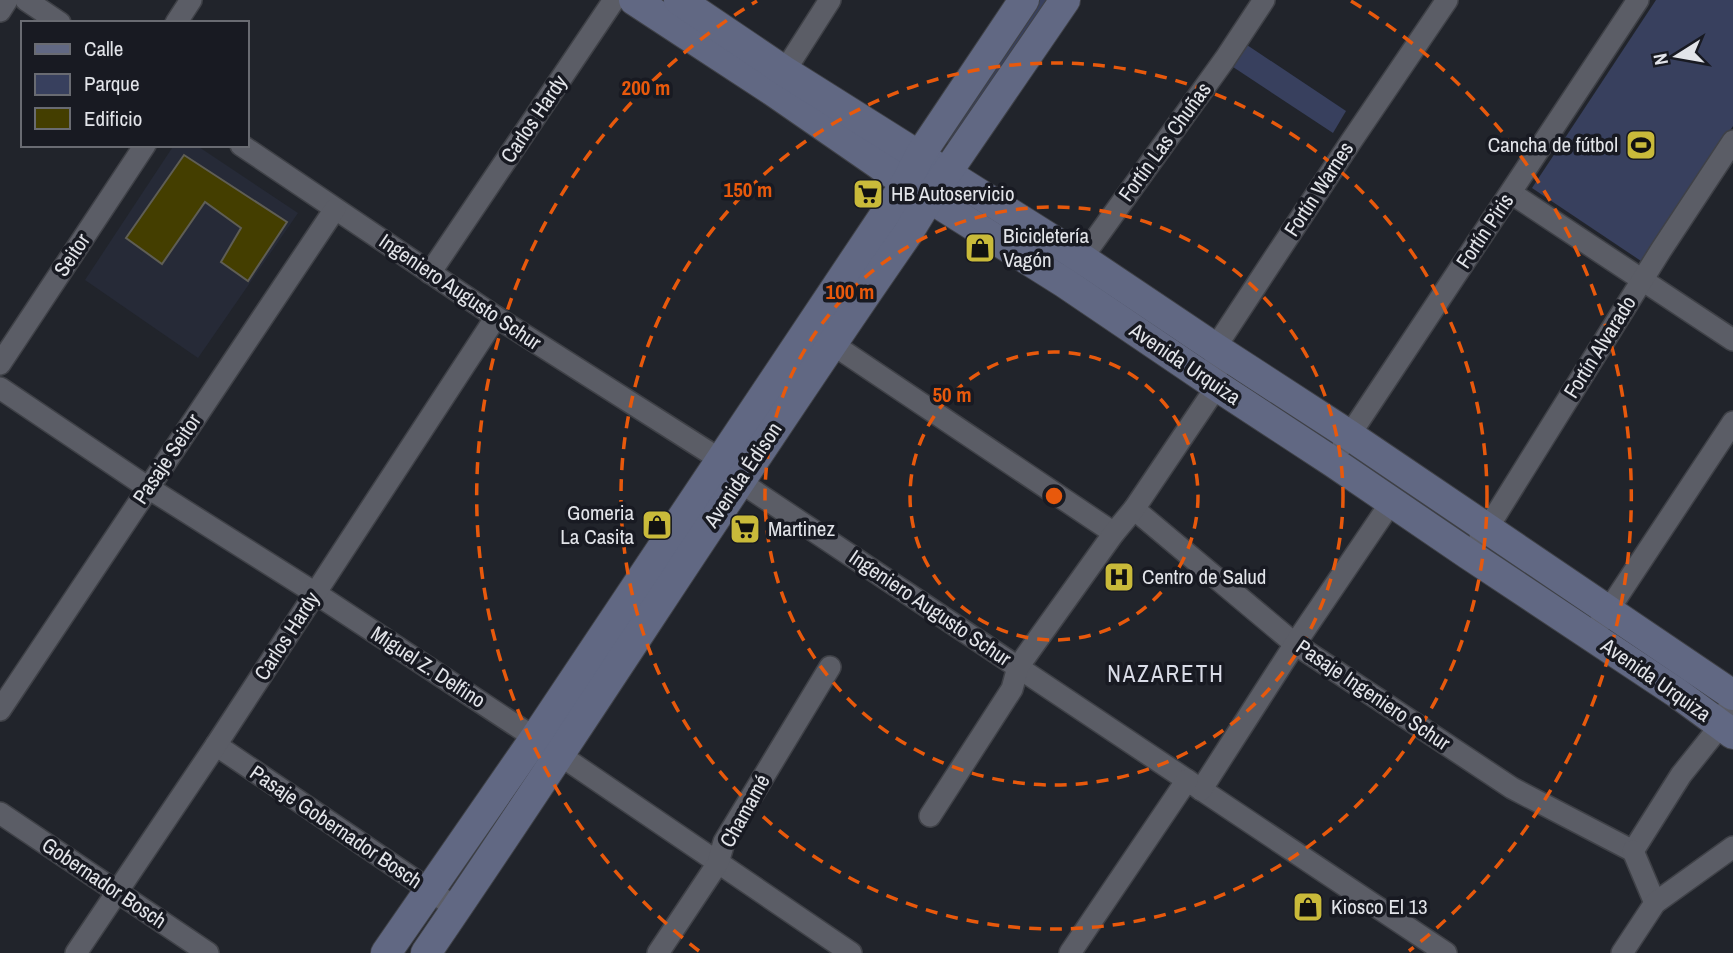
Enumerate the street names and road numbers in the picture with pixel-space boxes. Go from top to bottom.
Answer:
street label: Carlos Hardy [493,69,574,168]
street label: Fortín Las Chuñas [1111,76,1218,207]
street label: Fortín Warnes [1277,136,1360,242]
street label: Fortín Piris [1449,188,1520,274]
street label: Seitor [47,227,97,282]
street label: Ingeniero Augusto Schur [374,227,547,357]
street label: Fortín Alvarado [1557,290,1643,404]
street label: Avenida Urquiza [1123,315,1247,412]
street label: Pasaje Seitor [126,408,208,510]
street label: Avenida Édison [696,416,789,534]
street label: Ingeniero Augusto Schur [844,543,1017,673]
street label: Carlos Hardy [247,585,326,686]
street label: Miguel Z. Delfino [365,619,491,714]
street label: Avenida Urquiza [1595,630,1717,728]
street label: Pasaje Ingeniero Schur [1291,632,1456,757]
street label: Pasaje Gobernador Bosch [244,758,428,895]
street label: Chamamé [713,769,776,853]
street label: Gobernador Bosch [36,830,172,935]

